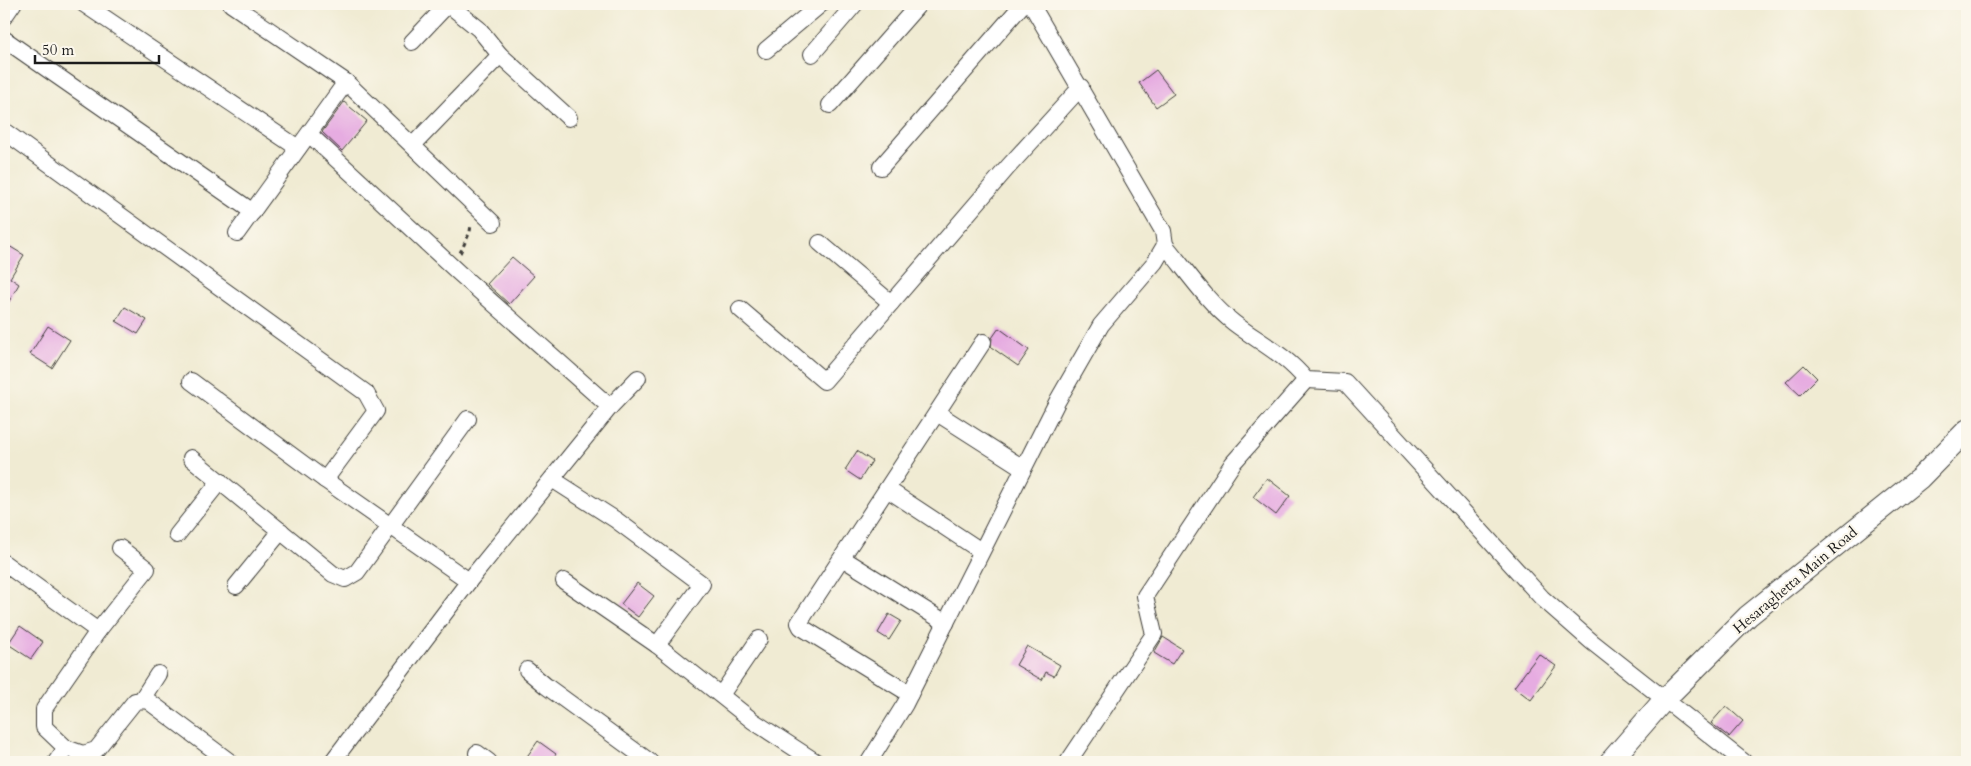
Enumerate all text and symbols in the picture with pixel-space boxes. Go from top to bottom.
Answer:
scale bar [35,32,159,64]
text: 50 m [42,40,74,60]
street label: Hesaraghetta Main Road [1729,522,1861,638]

